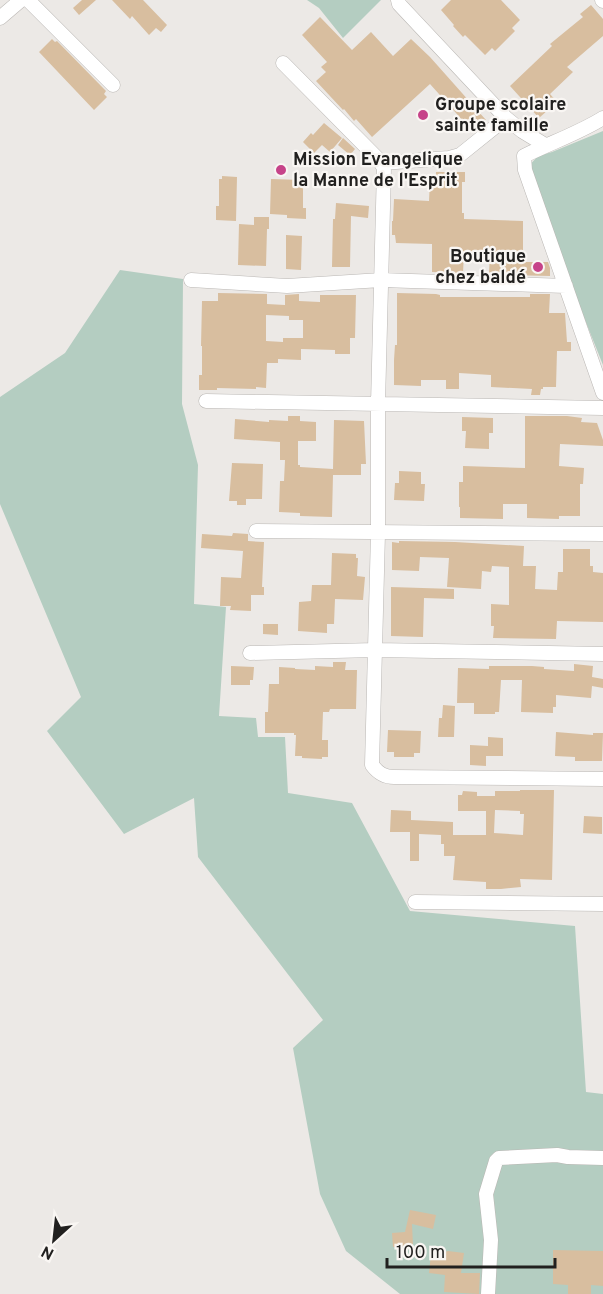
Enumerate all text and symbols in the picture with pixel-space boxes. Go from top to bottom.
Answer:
place label: Groupe scolaire sainte famille [435,94,566,138]
marker: Groupe scolaire sainte famille [416,108,430,122]
place label: Mission Evangelique la Manne de l'Esprit [293,149,463,193]
marker: Mission Evangelique la Manne de l'Esprit [274,163,288,177]
place label: Boutique chez baldé [435,246,526,290]
marker: Boutique chez baldé [531,260,545,274]
north arrow [24,1210,84,1270]
scale bar [387,1231,555,1269]
text: N [38,1240,58,1263]
text: 100 m [396,1242,445,1265]

